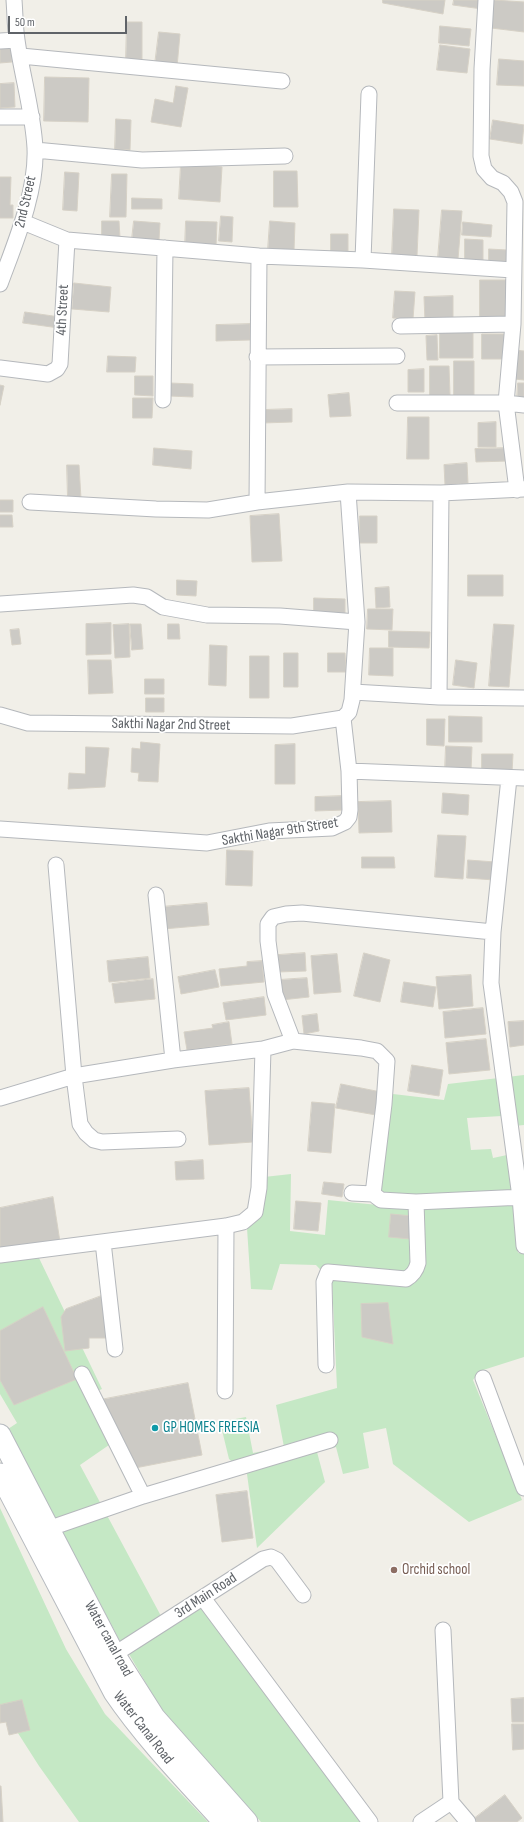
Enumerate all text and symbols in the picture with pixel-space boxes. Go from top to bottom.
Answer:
scale bar [10,8,129,34]
text: 50 m [15,15,35,30]
street label: 2nd Street [11,174,41,230]
street label: 4th Street [53,284,73,336]
street label: Sakthi Nagar 2nd Street [112,715,230,735]
street label: Sakthi Nagar 9th Street [221,814,339,850]
place label: GP HOMES FREESIA [163,1419,259,1437]
marker: GP HOMES FREESIA [150,1423,160,1433]
place label: Orchid school [402,1561,470,1579]
marker: Orchid school [389,1565,399,1575]
street label: 3rd Main Road [172,1569,240,1623]
street label: Water canal road [80,1598,136,1680]
street label: Water Canal Road [109,1688,177,1768]

